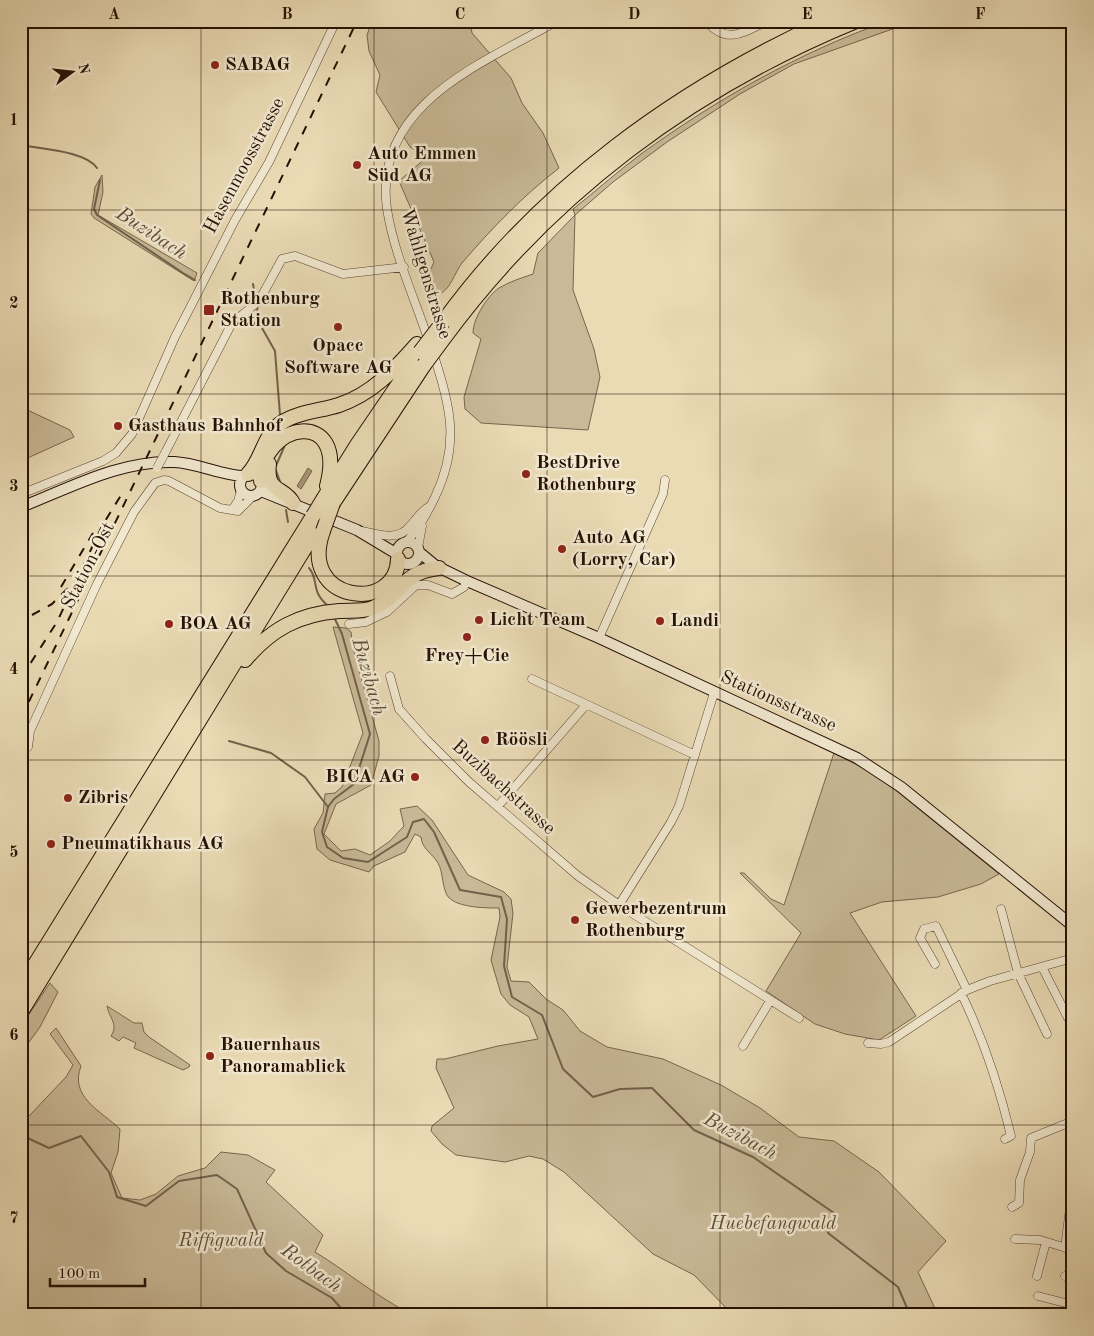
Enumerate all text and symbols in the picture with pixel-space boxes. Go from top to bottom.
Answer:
text: A [108,7,120,23]
text: B [281,7,293,23]
text: C [455,7,465,23]
text: D [628,7,640,23]
text: E [801,7,813,23]
text: F [975,7,986,23]
north arrow [48,48,98,98]
place label: SABAG [225,56,290,75]
marker: SABAG [209,59,221,71]
text: N [75,62,92,76]
street label: Hasenmoosstrasse [201,95,289,237]
text: 1 [9,113,19,129]
place label: Auto Emmen Süd AG [367,145,477,186]
marker: Auto Emmen Süd AG [351,159,363,171]
water label: Buzibach [111,203,190,264]
street label: Wahligenstrasse [396,207,454,341]
place label: Rothenburg Station [220,290,320,331]
text: 2 [9,296,19,312]
marker: Rothenburg Station [202,303,216,317]
marker: Opacc Software AG [332,321,344,333]
place label: Opacc Software AG [284,337,392,378]
place label: Gasthaus Bahnhof [128,417,283,436]
marker: Gasthaus Bahnhof [112,420,124,432]
place label: BestDrive Rothenburg [536,454,636,495]
marker: BestDrive Rothenburg [520,468,532,480]
text: 3 [9,479,19,495]
street label: Station-Ost [59,520,119,612]
place label: Auto AG (Lorry, Car) [572,529,676,570]
marker: Auto AG (Lorry, Car) [556,543,568,555]
place label: Licht Team [489,611,585,630]
place label: Landi [670,612,719,631]
marker: Licht Team [473,614,485,626]
place label: BOA AG [179,615,252,634]
marker: Landi [654,615,666,627]
marker: BOA AG [163,618,175,630]
marker: Frey+Cie [461,631,473,643]
water label: Buzibach [347,635,389,718]
place label: Frey+Cie [425,647,509,666]
text: 4 [9,662,19,678]
street label: Stationsstrasse [717,668,839,736]
place label: Röösli [495,731,548,750]
marker: Röösli [479,734,491,746]
street label: Buzibachstrasse [448,737,558,839]
place label: BICA AG [325,768,405,787]
marker: BICA AG [409,771,421,783]
place label: Zibris [78,789,128,808]
marker: Zibris [62,792,74,804]
place label: Pneumatikhaus AG [61,835,224,854]
marker: Pneumatikhaus AG [45,838,57,850]
text: 5 [9,845,19,861]
place label: Gewerbezentrum Rothenburg [585,900,727,941]
marker: Gewerbezentrum Rothenburg [569,914,581,926]
text: 6 [9,1028,19,1044]
place label: Bauernhaus Panoramablick [220,1036,346,1077]
marker: Bauernhaus Panoramablick [204,1050,216,1062]
water label: Buzibach [699,1109,780,1165]
text: 7 [9,1211,19,1227]
park label: Huebefangwald [709,1215,837,1234]
park label: Riffigwald [177,1232,264,1251]
water label: Rotbach [276,1240,345,1297]
scale bar [50,1256,145,1288]
text: 100 m [58,1267,100,1282]

